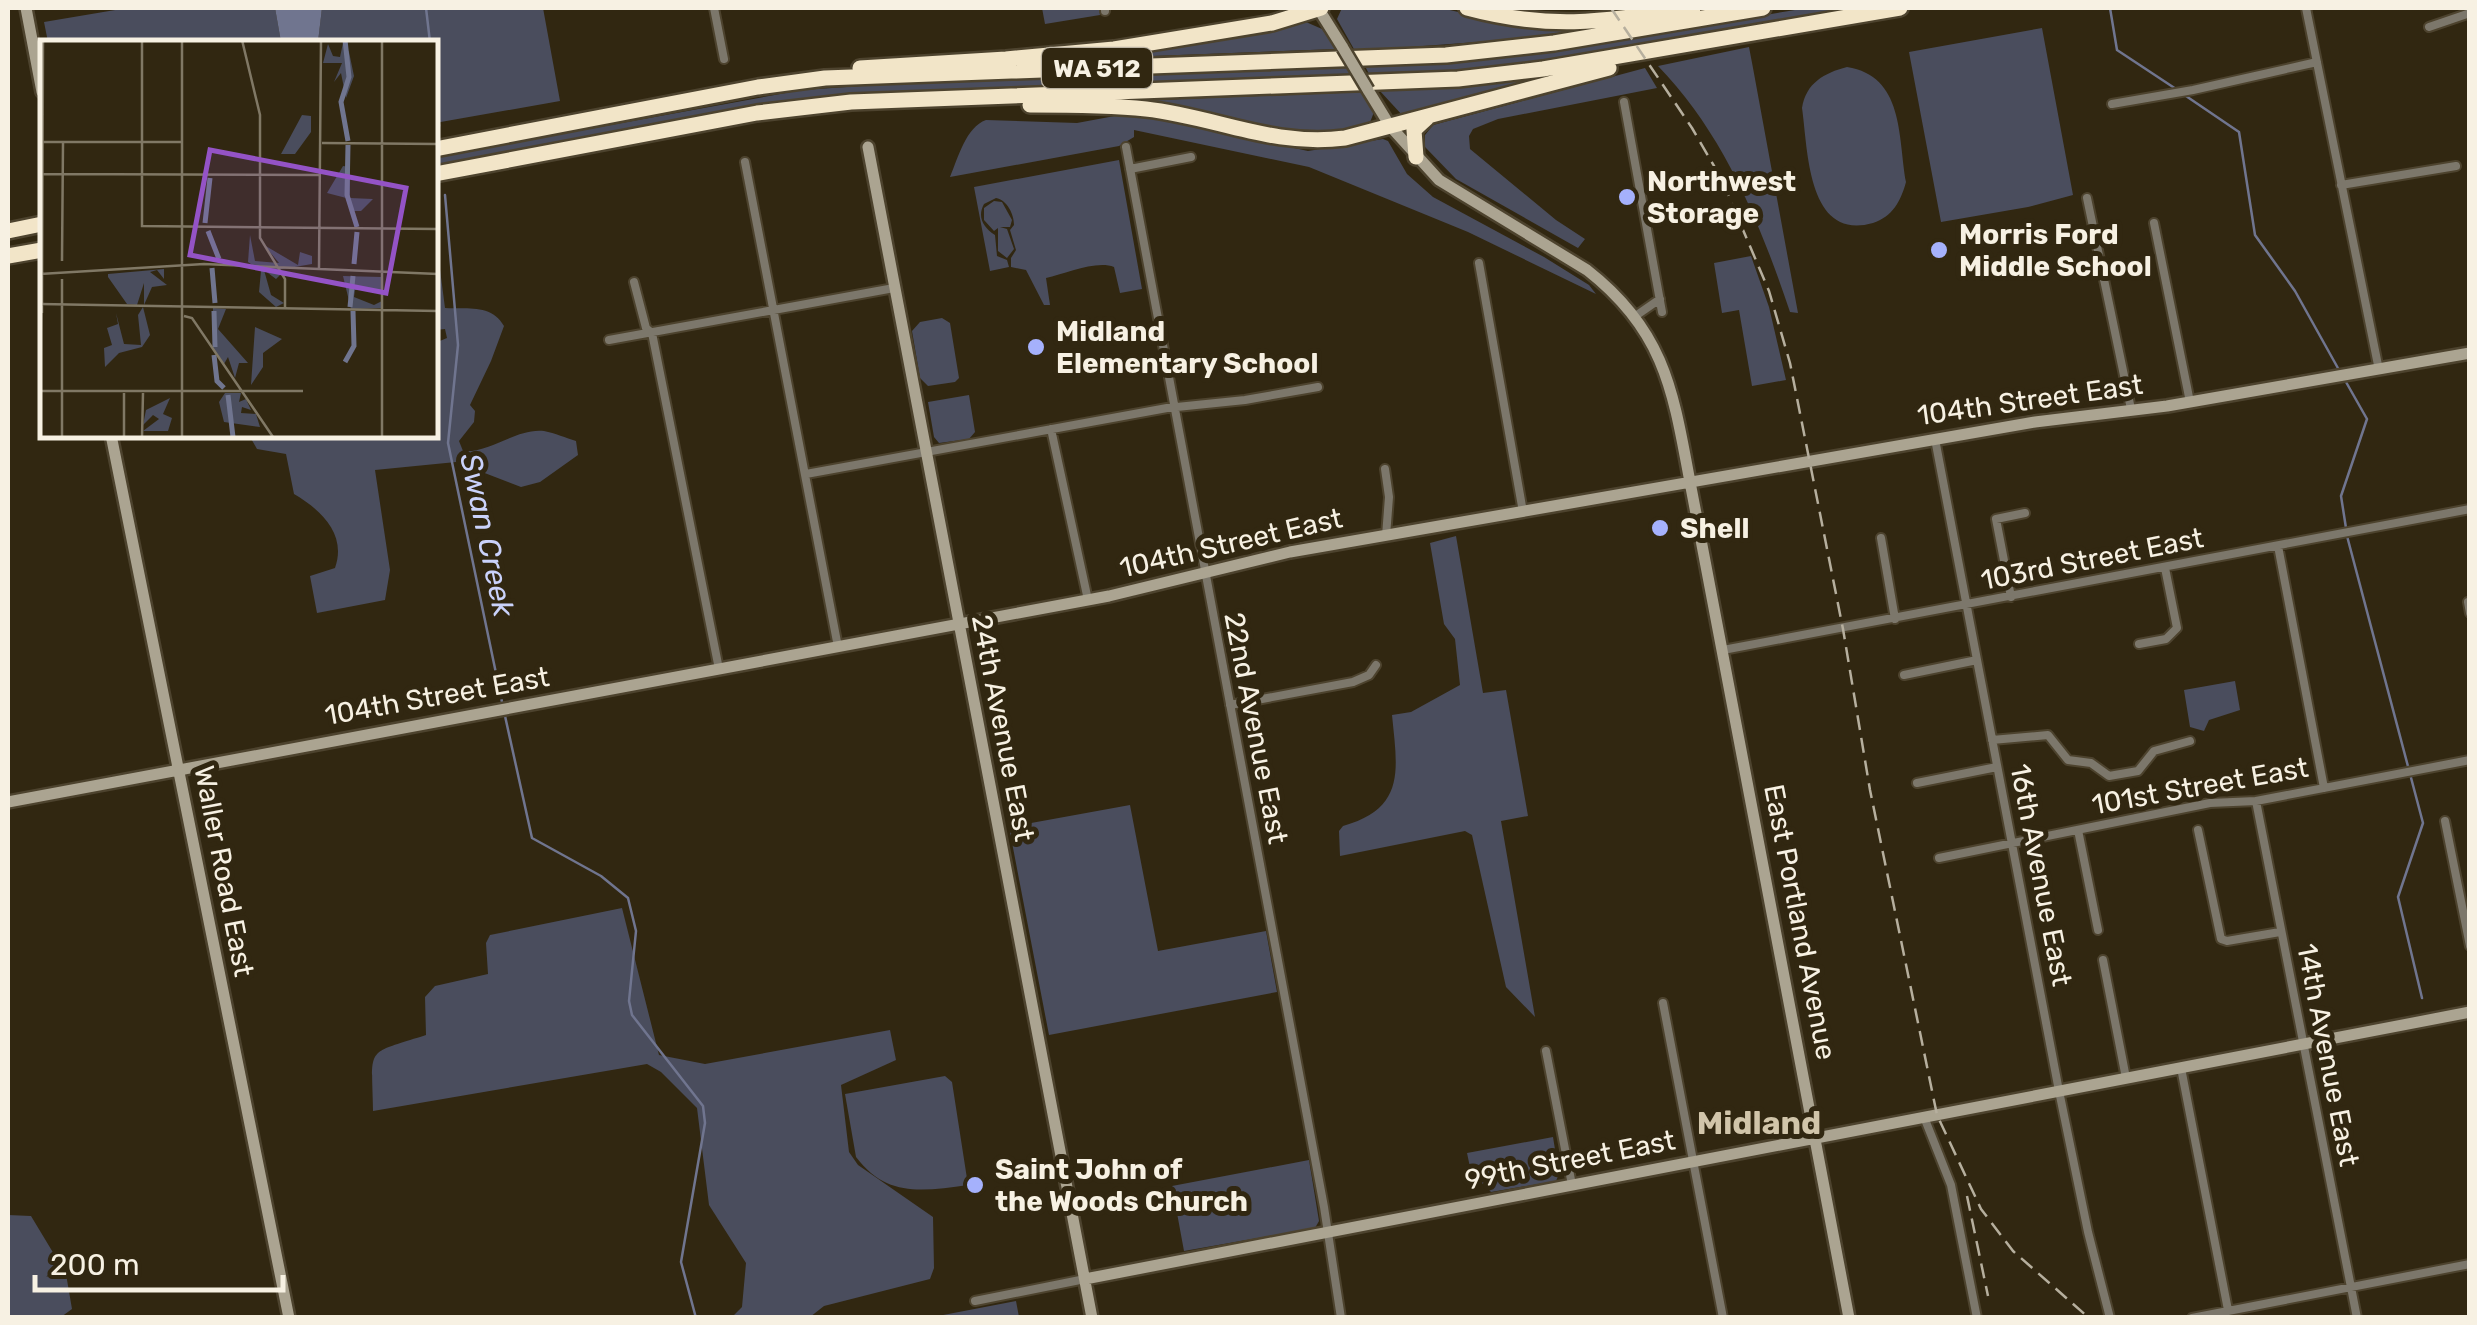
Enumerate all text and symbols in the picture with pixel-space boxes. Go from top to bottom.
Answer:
inset map [40,40,438,438]
road number: WA 512 [1042,48,1152,88]
place label: Northwest Storage [1647,165,1796,230]
marker: Northwest Storage [1616,186,1638,208]
place label: Morris Ford Middle School [1959,218,2152,283]
marker: Morris Ford Middle School [1928,239,1950,261]
place label: Midland Elementary School [1056,315,1318,380]
marker: Midland Elementary School [1025,336,1047,358]
street label: 104th Street East [1915,368,2145,432]
water label: Swan Creek [452,450,522,620]
street label: 104th Street East [1116,501,1346,585]
place label: Shell [1680,512,1749,545]
marker: Shell [1649,517,1671,539]
street label: 103rd Street East [1978,521,2206,597]
street label: 22nd Avenue East [1217,609,1295,847]
street label: 24th Avenue East [965,612,1041,844]
street label: 104th Street East [322,660,552,732]
street label: 101st Street East [2089,751,2311,821]
street label: 16th Avenue East [2003,761,2079,989]
street label: Waller Road East [187,763,261,979]
street label: East Portland Avenue [1757,781,1843,1063]
street label: 14th Avenue East [2290,941,2366,1169]
district label: Midland [1697,1104,1821,1142]
street label: 99th Street East [1462,1123,1678,1197]
place label: Saint John of the Woods Church [995,1153,1248,1218]
marker: Saint John of the Woods Church [964,1174,986,1196]
scale bar [35,1230,282,1292]
text: 200 m [50,1247,140,1283]

